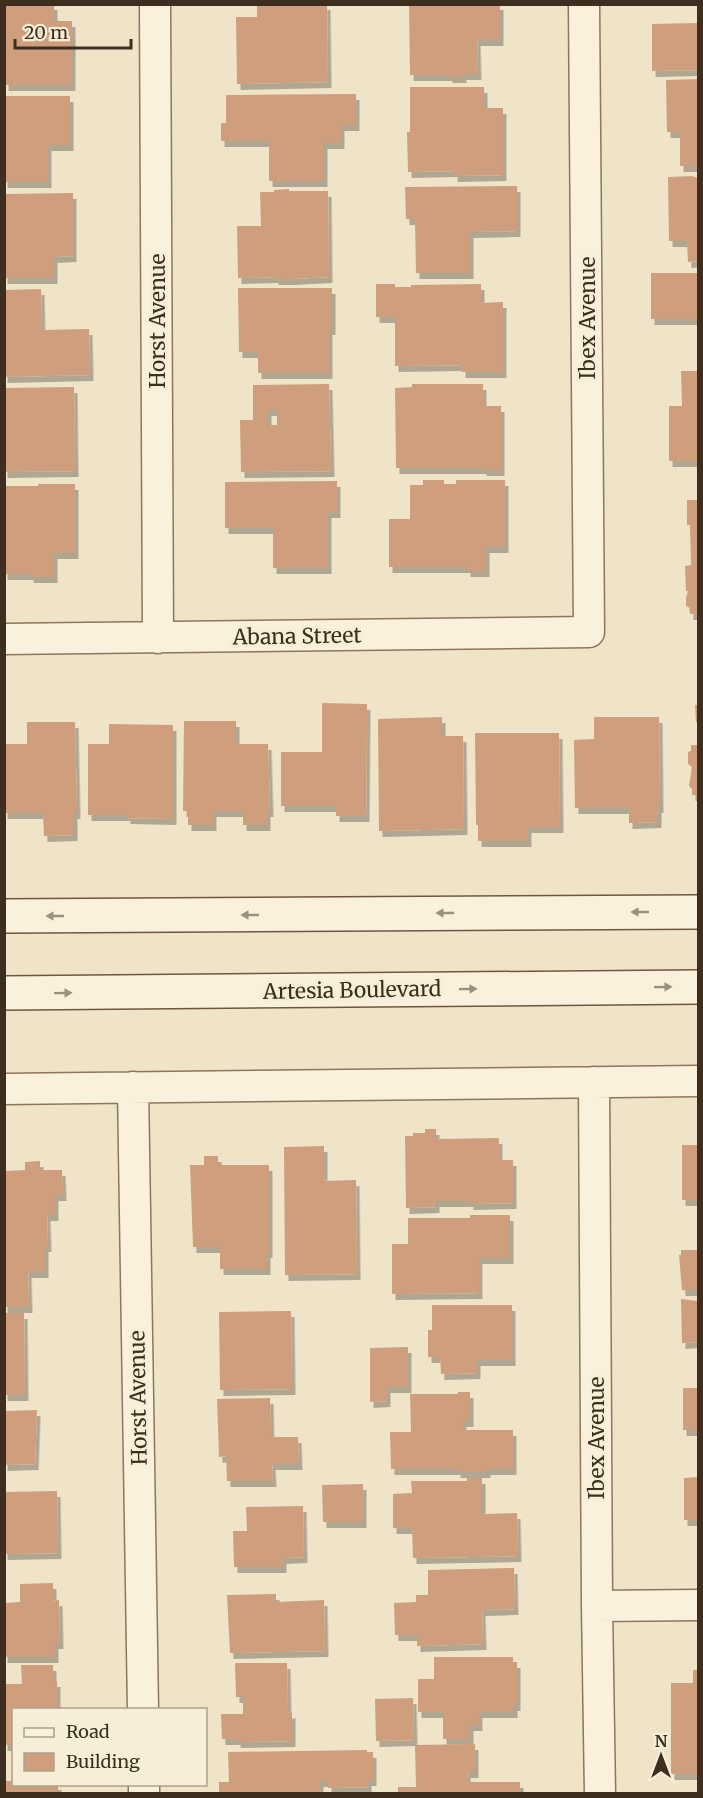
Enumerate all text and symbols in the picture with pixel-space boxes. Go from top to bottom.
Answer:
scale bar [15,12,130,50]
text: 20 m [24,21,68,44]
street label: Horst Avenue [144,253,171,388]
street label: Ibex Avenue [574,256,601,380]
street label: Abana Street [231,621,362,651]
one-way arrow [631,907,650,917]
one-way arrow [436,908,455,918]
one-way arrow [241,910,260,920]
one-way arrow [46,911,65,921]
street label: Artesia Boulevard [262,975,442,1005]
one-way arrow [653,982,672,992]
one-way arrow [458,984,477,994]
one-way arrow [53,988,72,998]
street label: Horst Avenue [123,1330,153,1466]
street label: Ibex Avenue [583,1376,610,1500]
legend [12,1708,207,1786]
text: Road [66,1720,110,1743]
north arrow [631,1726,691,1786]
text: N [655,1731,668,1751]
text: Building [66,1750,140,1773]

